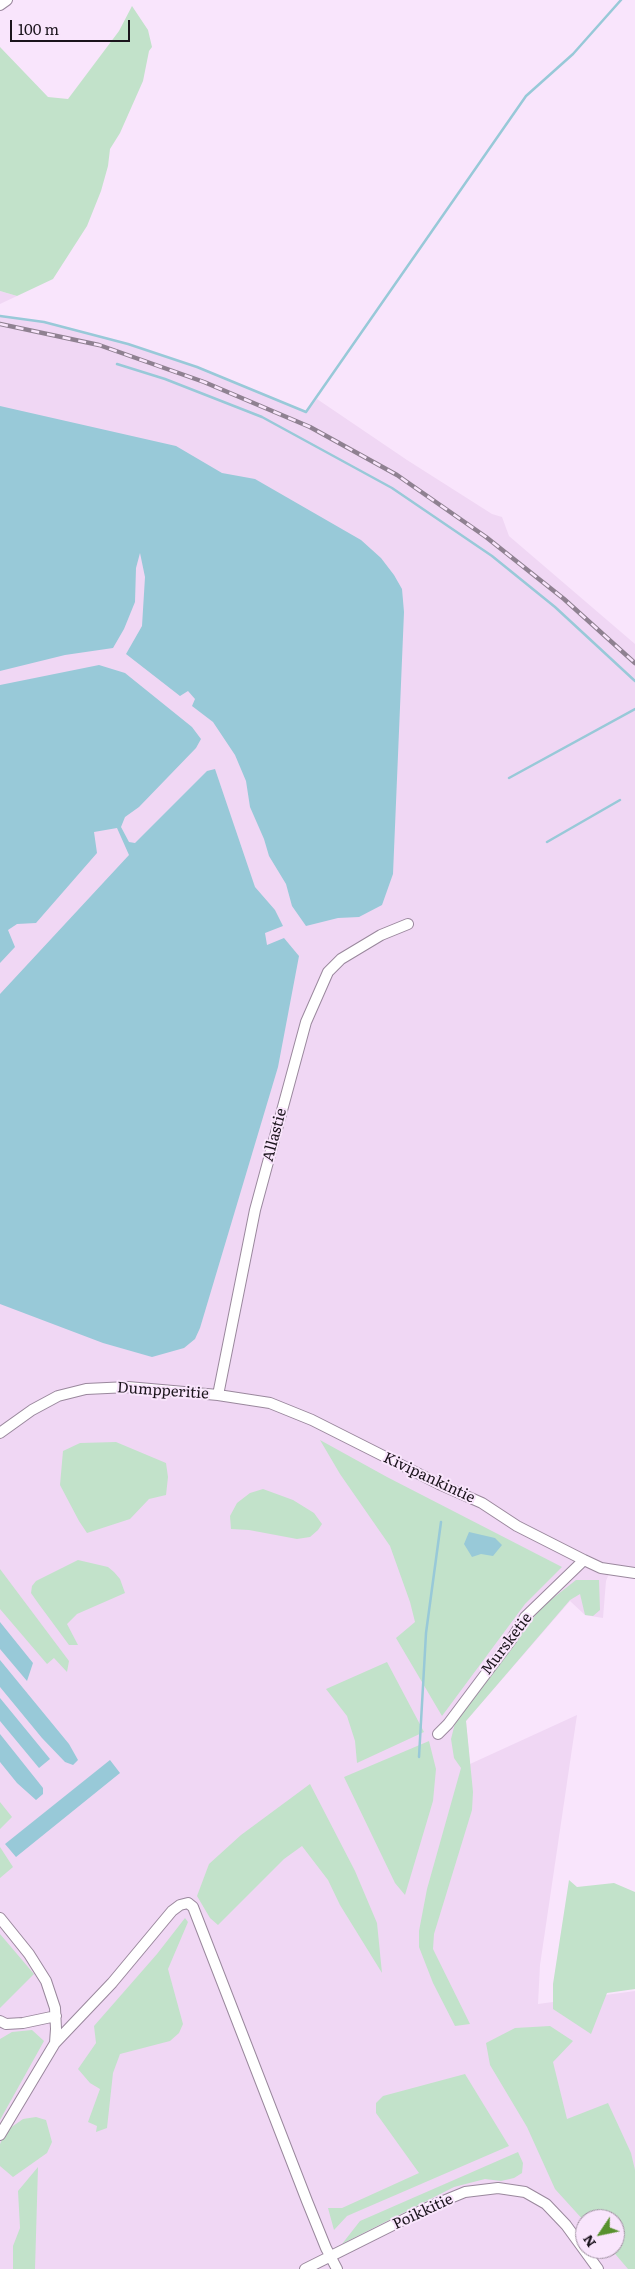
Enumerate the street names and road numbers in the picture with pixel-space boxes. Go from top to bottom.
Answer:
street label: Allastie [259,1106,291,1164]
street label: Dumpperitie [117,1379,209,1403]
street label: Kivipankintie [380,1449,478,1507]
street label: Mursketie [478,1609,536,1679]
street label: Poikkitie [390,2190,456,2234]

